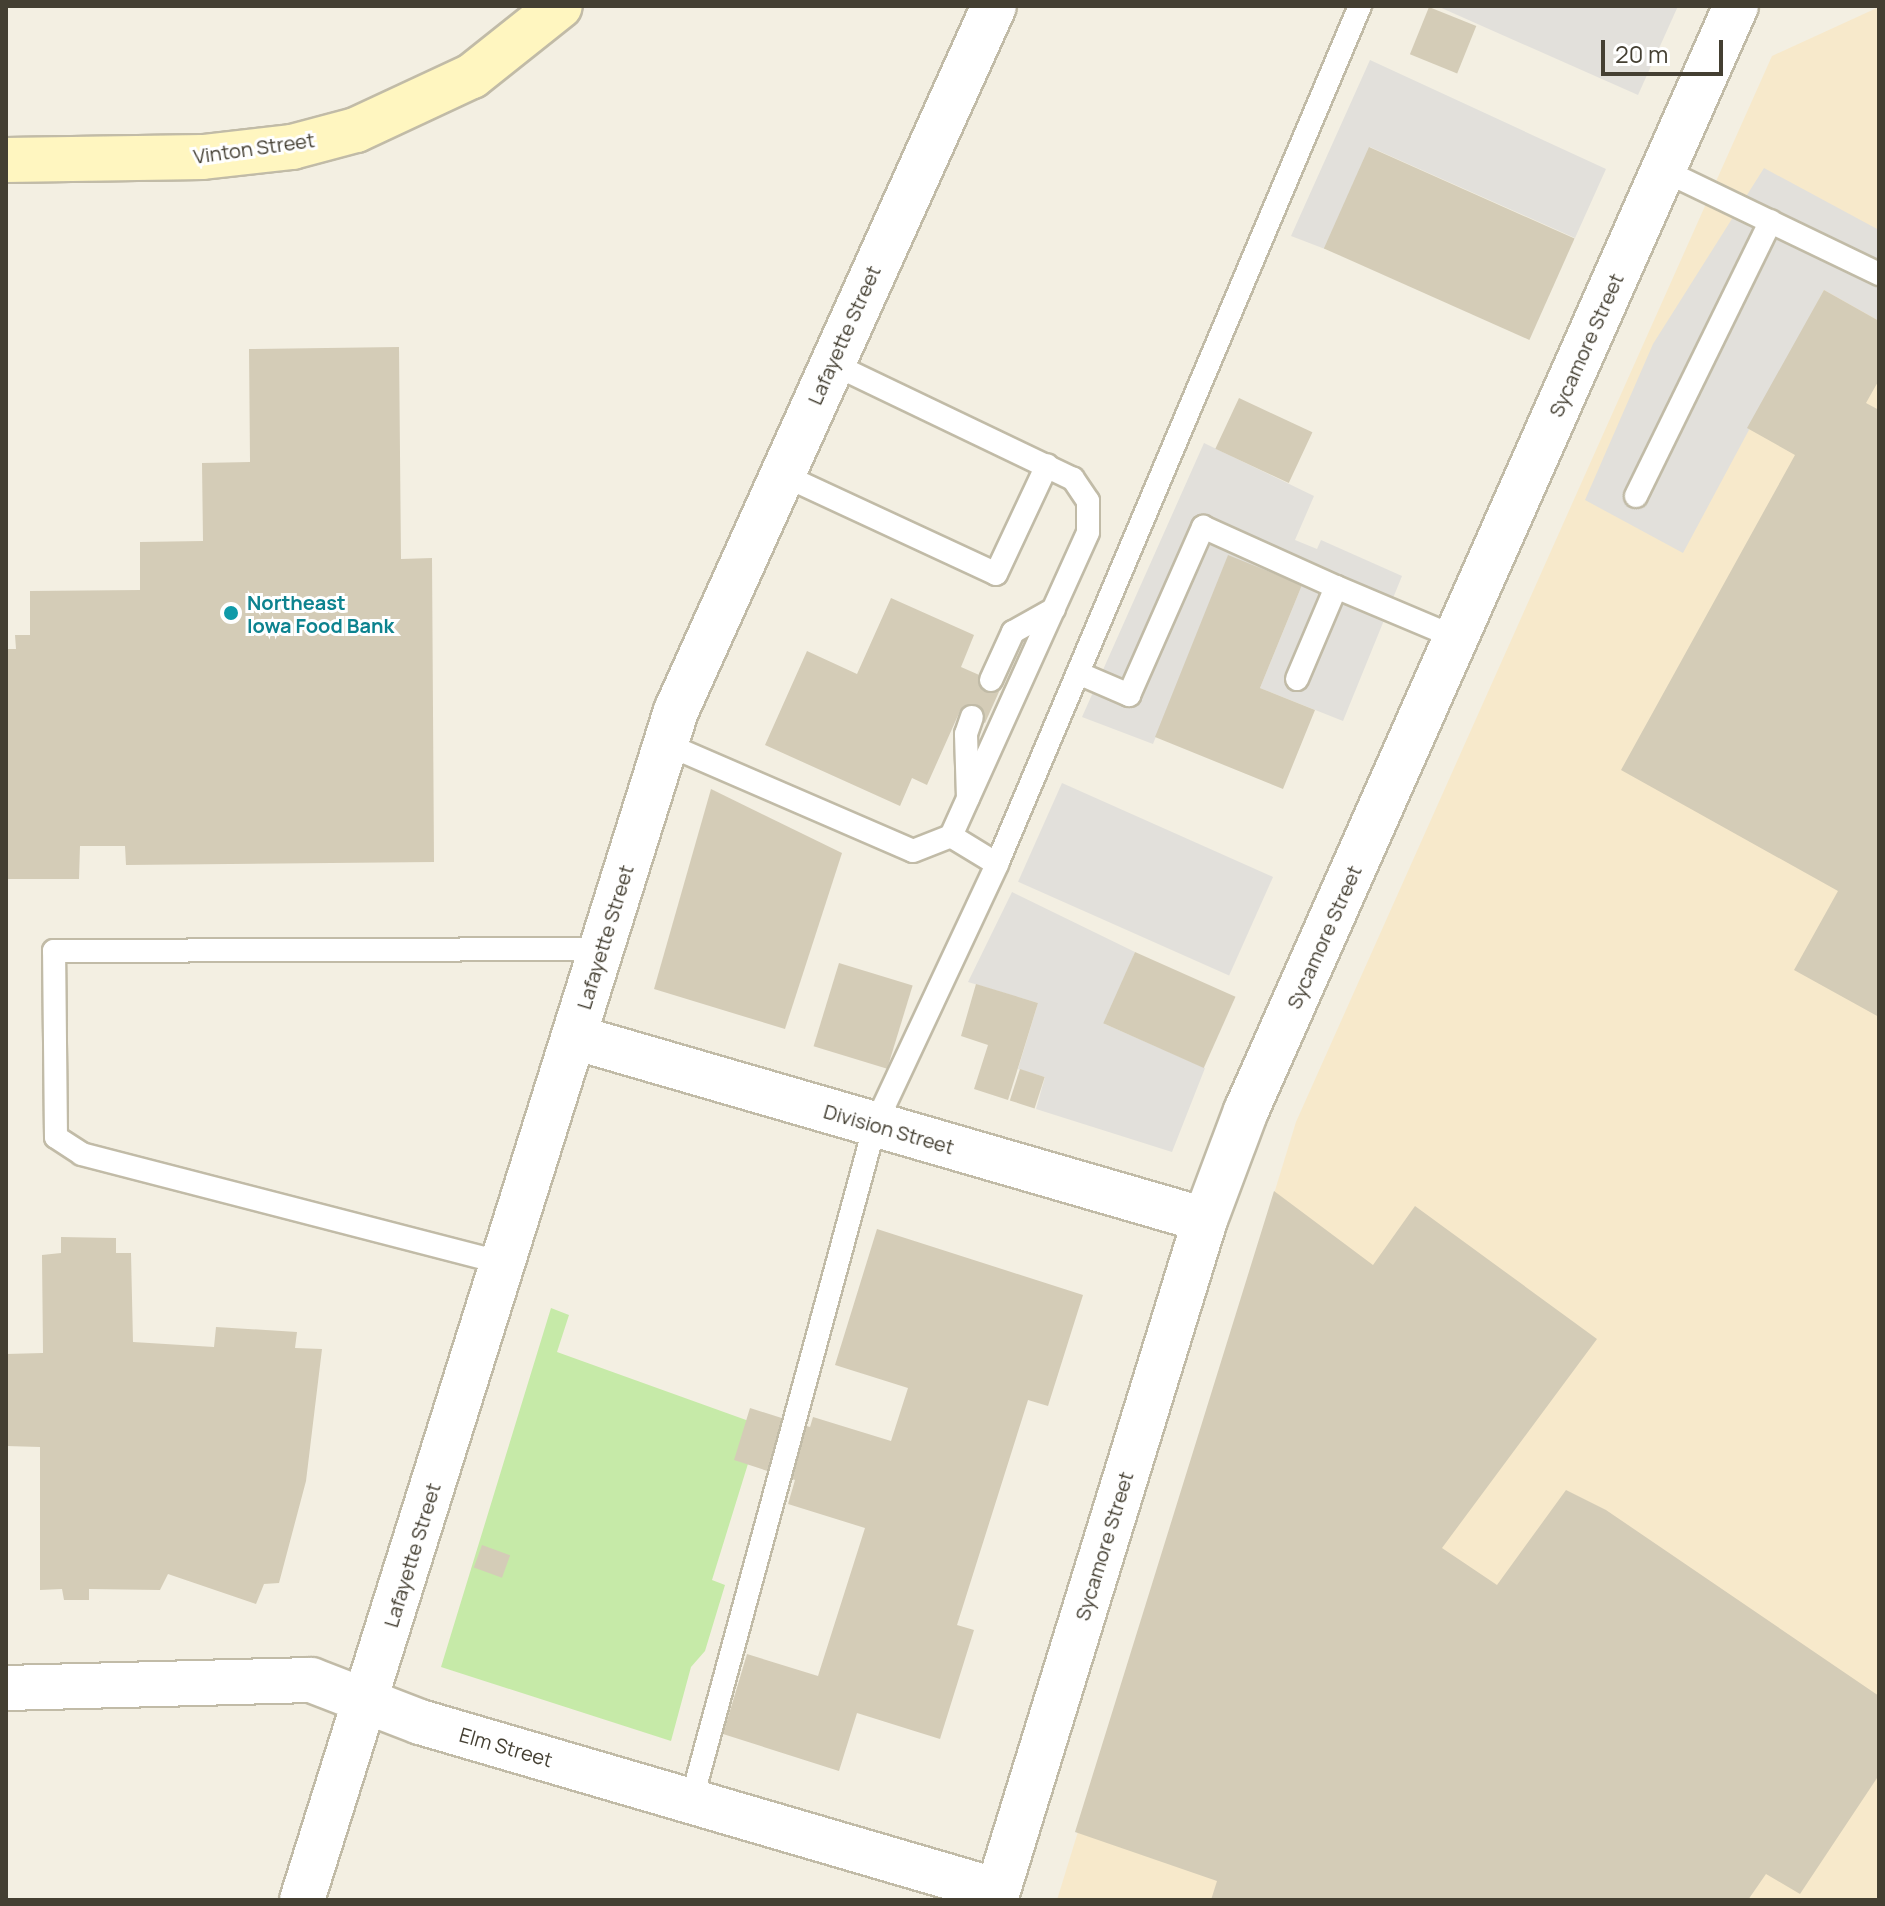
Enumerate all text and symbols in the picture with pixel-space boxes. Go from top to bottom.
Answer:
scale bar [1605,24,1727,74]
text: 20 m [1615,37,1668,70]
street label: Vinton Street [192,128,316,168]
street label: Lafayette Street [803,262,885,408]
street label: Sycamore Street [1544,270,1628,420]
place label: Northeast Iowa Food Bank [247,590,394,637]
marker: Northeast Iowa Food Bank [222,604,240,622]
street label: Lafayette Street [572,862,638,1012]
street label: Sycamore Street [1282,862,1366,1012]
street label: Division Street [821,1099,957,1159]
street label: Sycamore Street [1070,1469,1138,1623]
street label: Lafayette Street [379,1480,445,1630]
street label: Elm Street [457,1722,555,1772]

